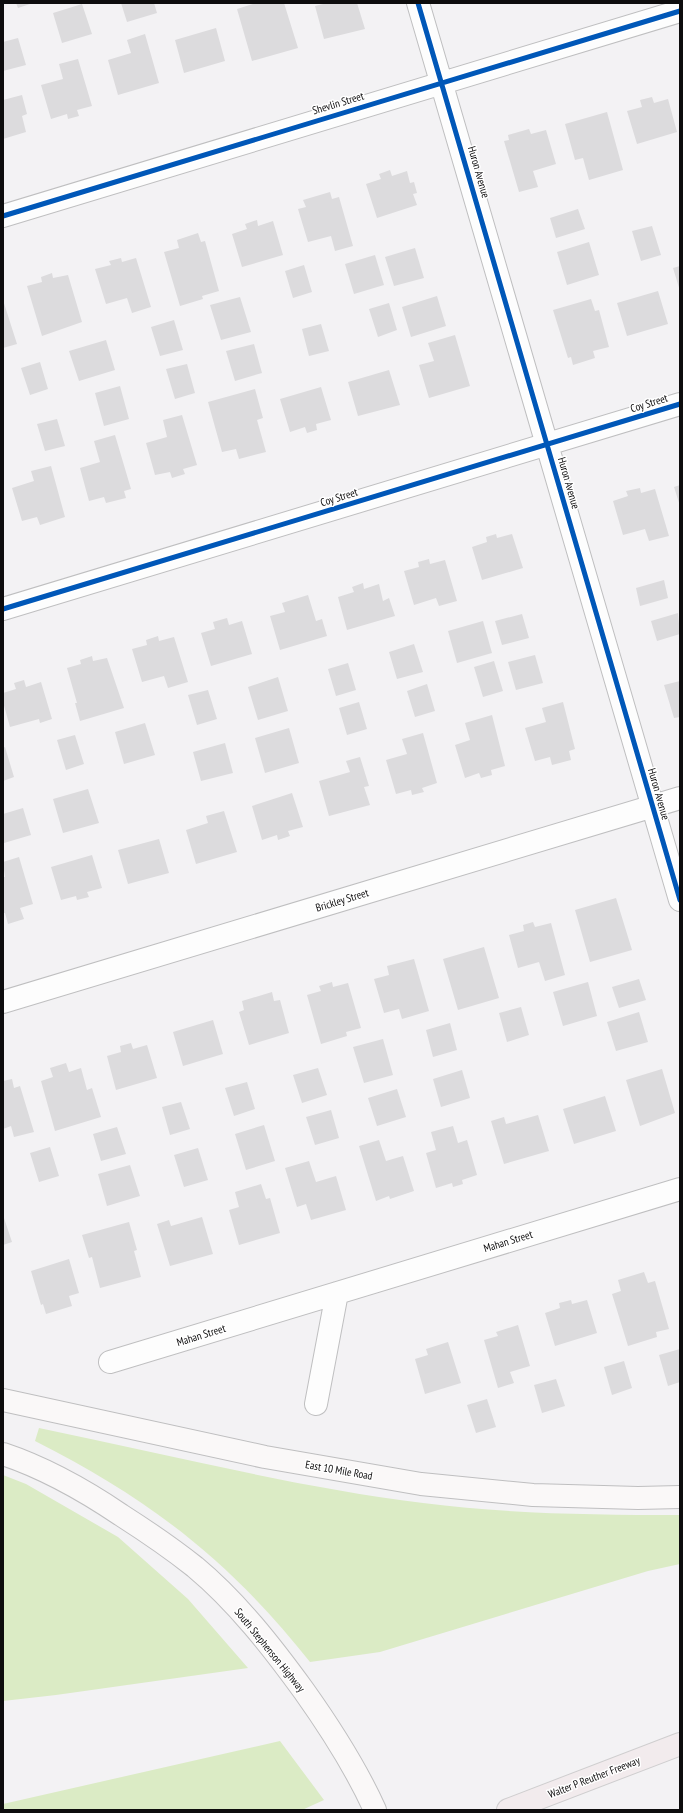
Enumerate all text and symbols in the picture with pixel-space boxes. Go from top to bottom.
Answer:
street label: Shevlin Street [311,89,365,117]
street label: Huron Avenue [465,145,493,200]
street label: Coy Street [629,391,669,415]
street label: Huron Avenue [555,456,583,511]
street label: Coy Street [319,485,359,509]
street label: Huron Avenue [645,767,673,822]
street label: Brickley Street [314,885,370,915]
street label: Mahan Street [482,1227,534,1255]
street label: Mahan Street [175,1321,227,1349]
street label: East 10 Mile Road [304,1457,374,1483]
street label: South Stephenson Highway [232,1605,309,1696]
street label: Walter P Reuther Freeway [546,1753,643,1801]

